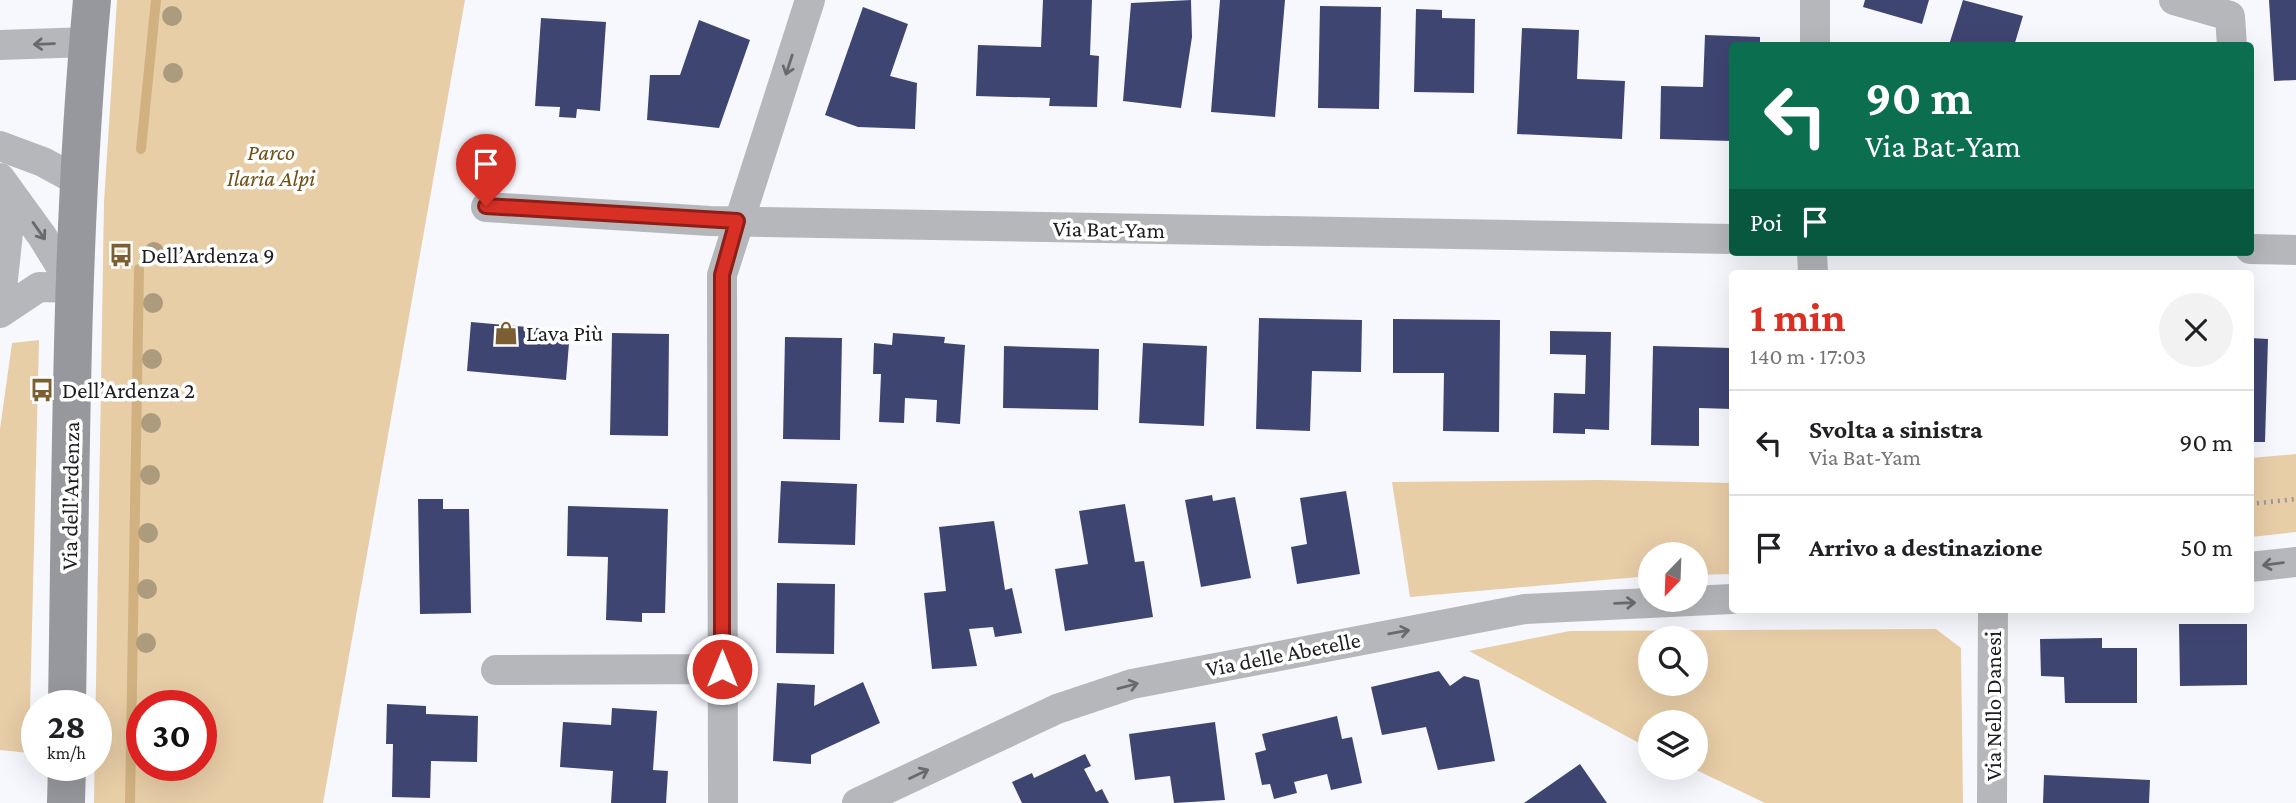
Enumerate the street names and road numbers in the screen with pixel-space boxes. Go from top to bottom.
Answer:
street label: Via Bat-Yam [1053,215,1165,243]
street label: Via dell'Ardenza [56,421,84,571]
street label: Via delle Abetelle [1203,626,1363,682]
street label: Via Nello Danesi [1980,631,2006,781]

